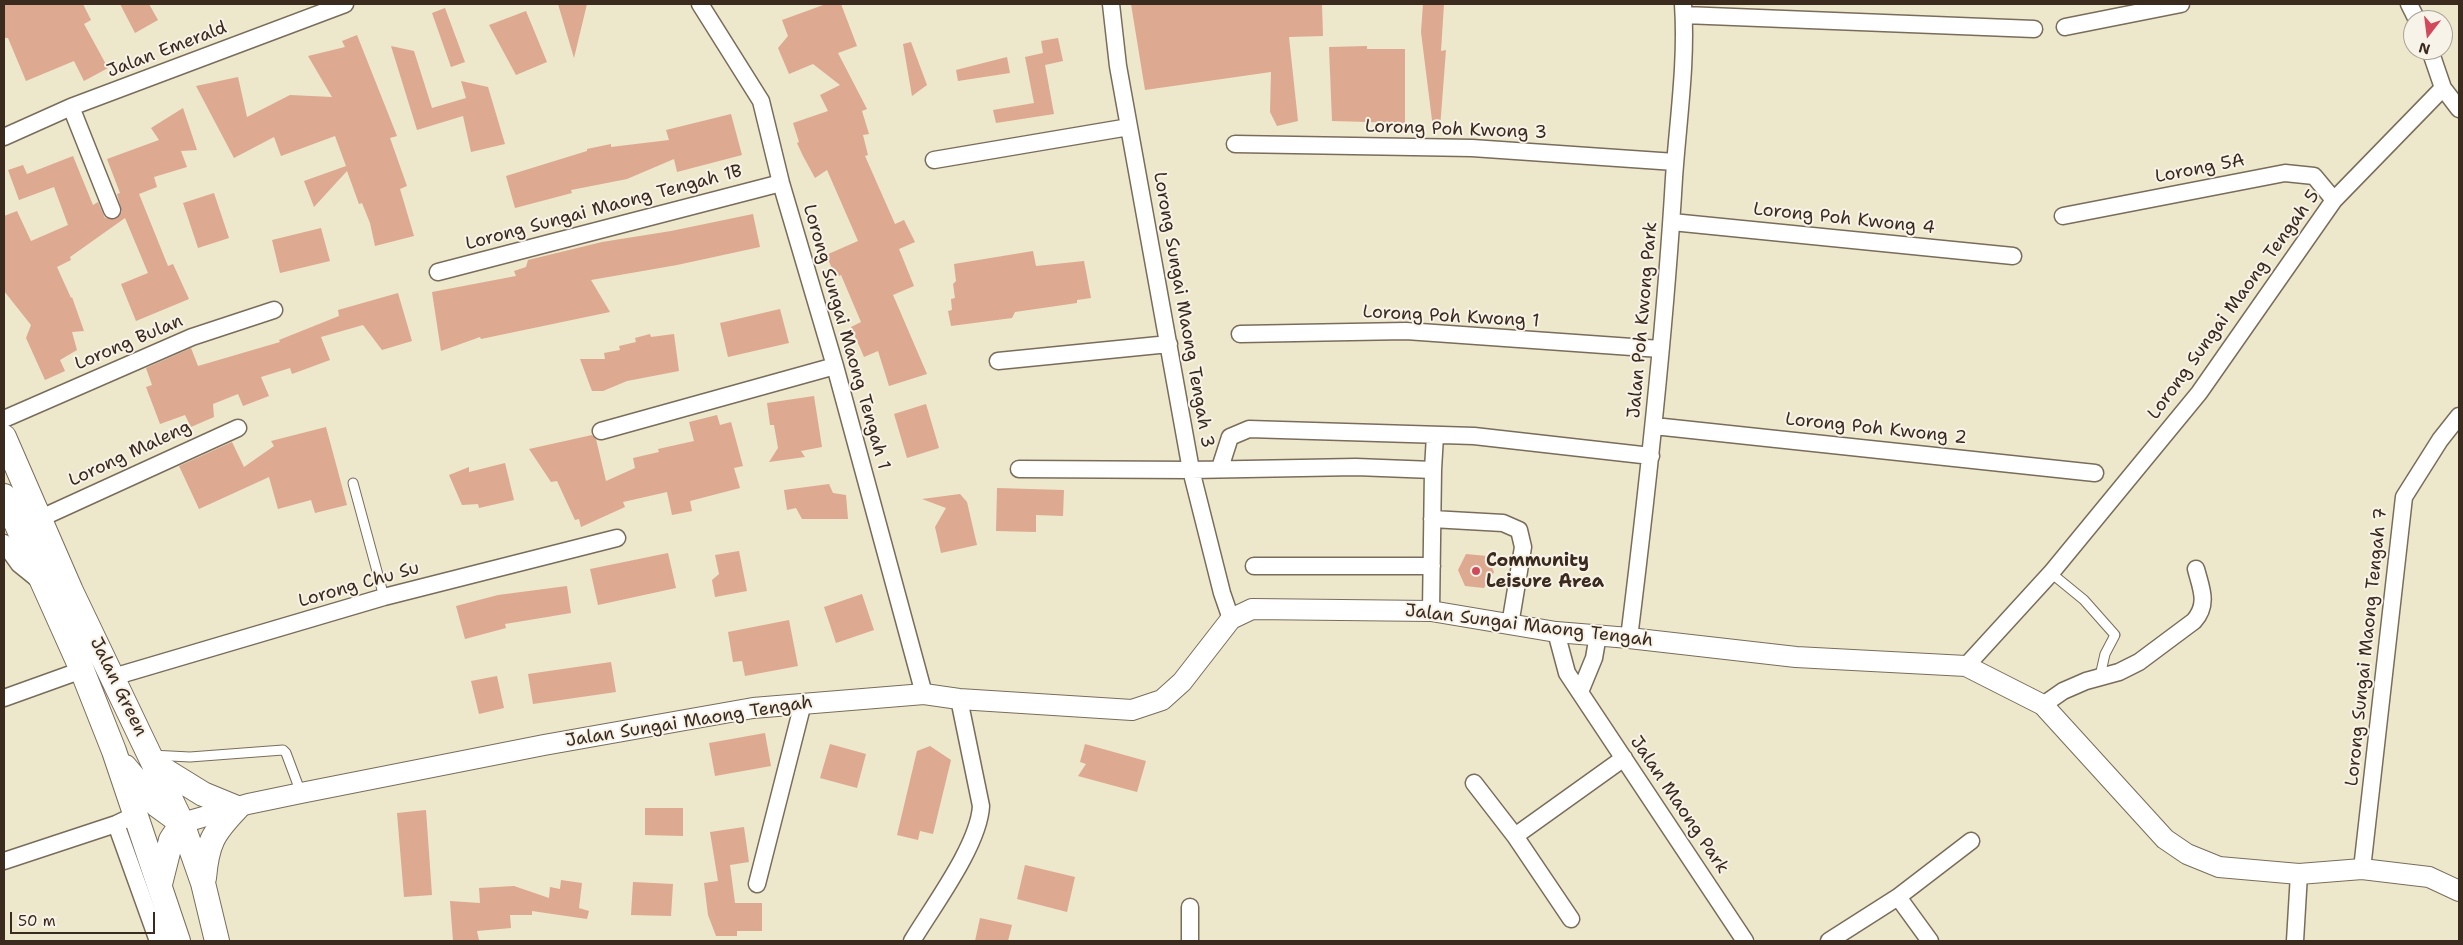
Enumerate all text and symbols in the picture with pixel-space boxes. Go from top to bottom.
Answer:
north arrow [2403,10,2453,60]
street label: Jalan Emerald [104,17,230,83]
text: N [2417,38,2432,59]
street label: Lorong Poh Kwong 3 [1365,116,1547,144]
street label: Lorong 5A [2153,150,2247,188]
street label: Lorong Sungai Maong Tengah 1B [463,161,745,255]
street label: Lorong Sungai Maong Tengah 3 [1148,170,1218,450]
street label: Lorong Sungai Maong Tengah 5 [2143,186,2325,424]
street label: Lorong Poh Kwong 4 [1752,199,1936,239]
street label: Lorong Sungai Maong Tengah 1 [798,202,894,472]
street label: Jalan Poh Kwong Park [1624,221,1662,419]
street label: Lorong Poh Kwong 1 [1362,302,1540,332]
street label: Lorong Bulan [72,311,186,375]
street label: Lorong Poh Kwong 2 [1784,409,1968,449]
street label: Lorong Maleng [66,416,194,492]
street label: Lorong Sungai Maong Tengah 7 [2342,507,2392,787]
place label: Community Leisure Area [1486,550,1604,592]
street label: Lorong Chu Su [296,557,422,613]
marker: Community Leisure Area [1470,565,1482,577]
street label: Jalan Sungai Maong Tengah [1404,600,1654,652]
street label: Jalan Green [85,634,151,740]
street label: Jalan Sungai Maong Tengah [564,692,814,752]
street label: Jalan Maong Park [1625,732,1733,878]
scale bar [12,902,158,934]
text: 50 m [18,911,56,931]

